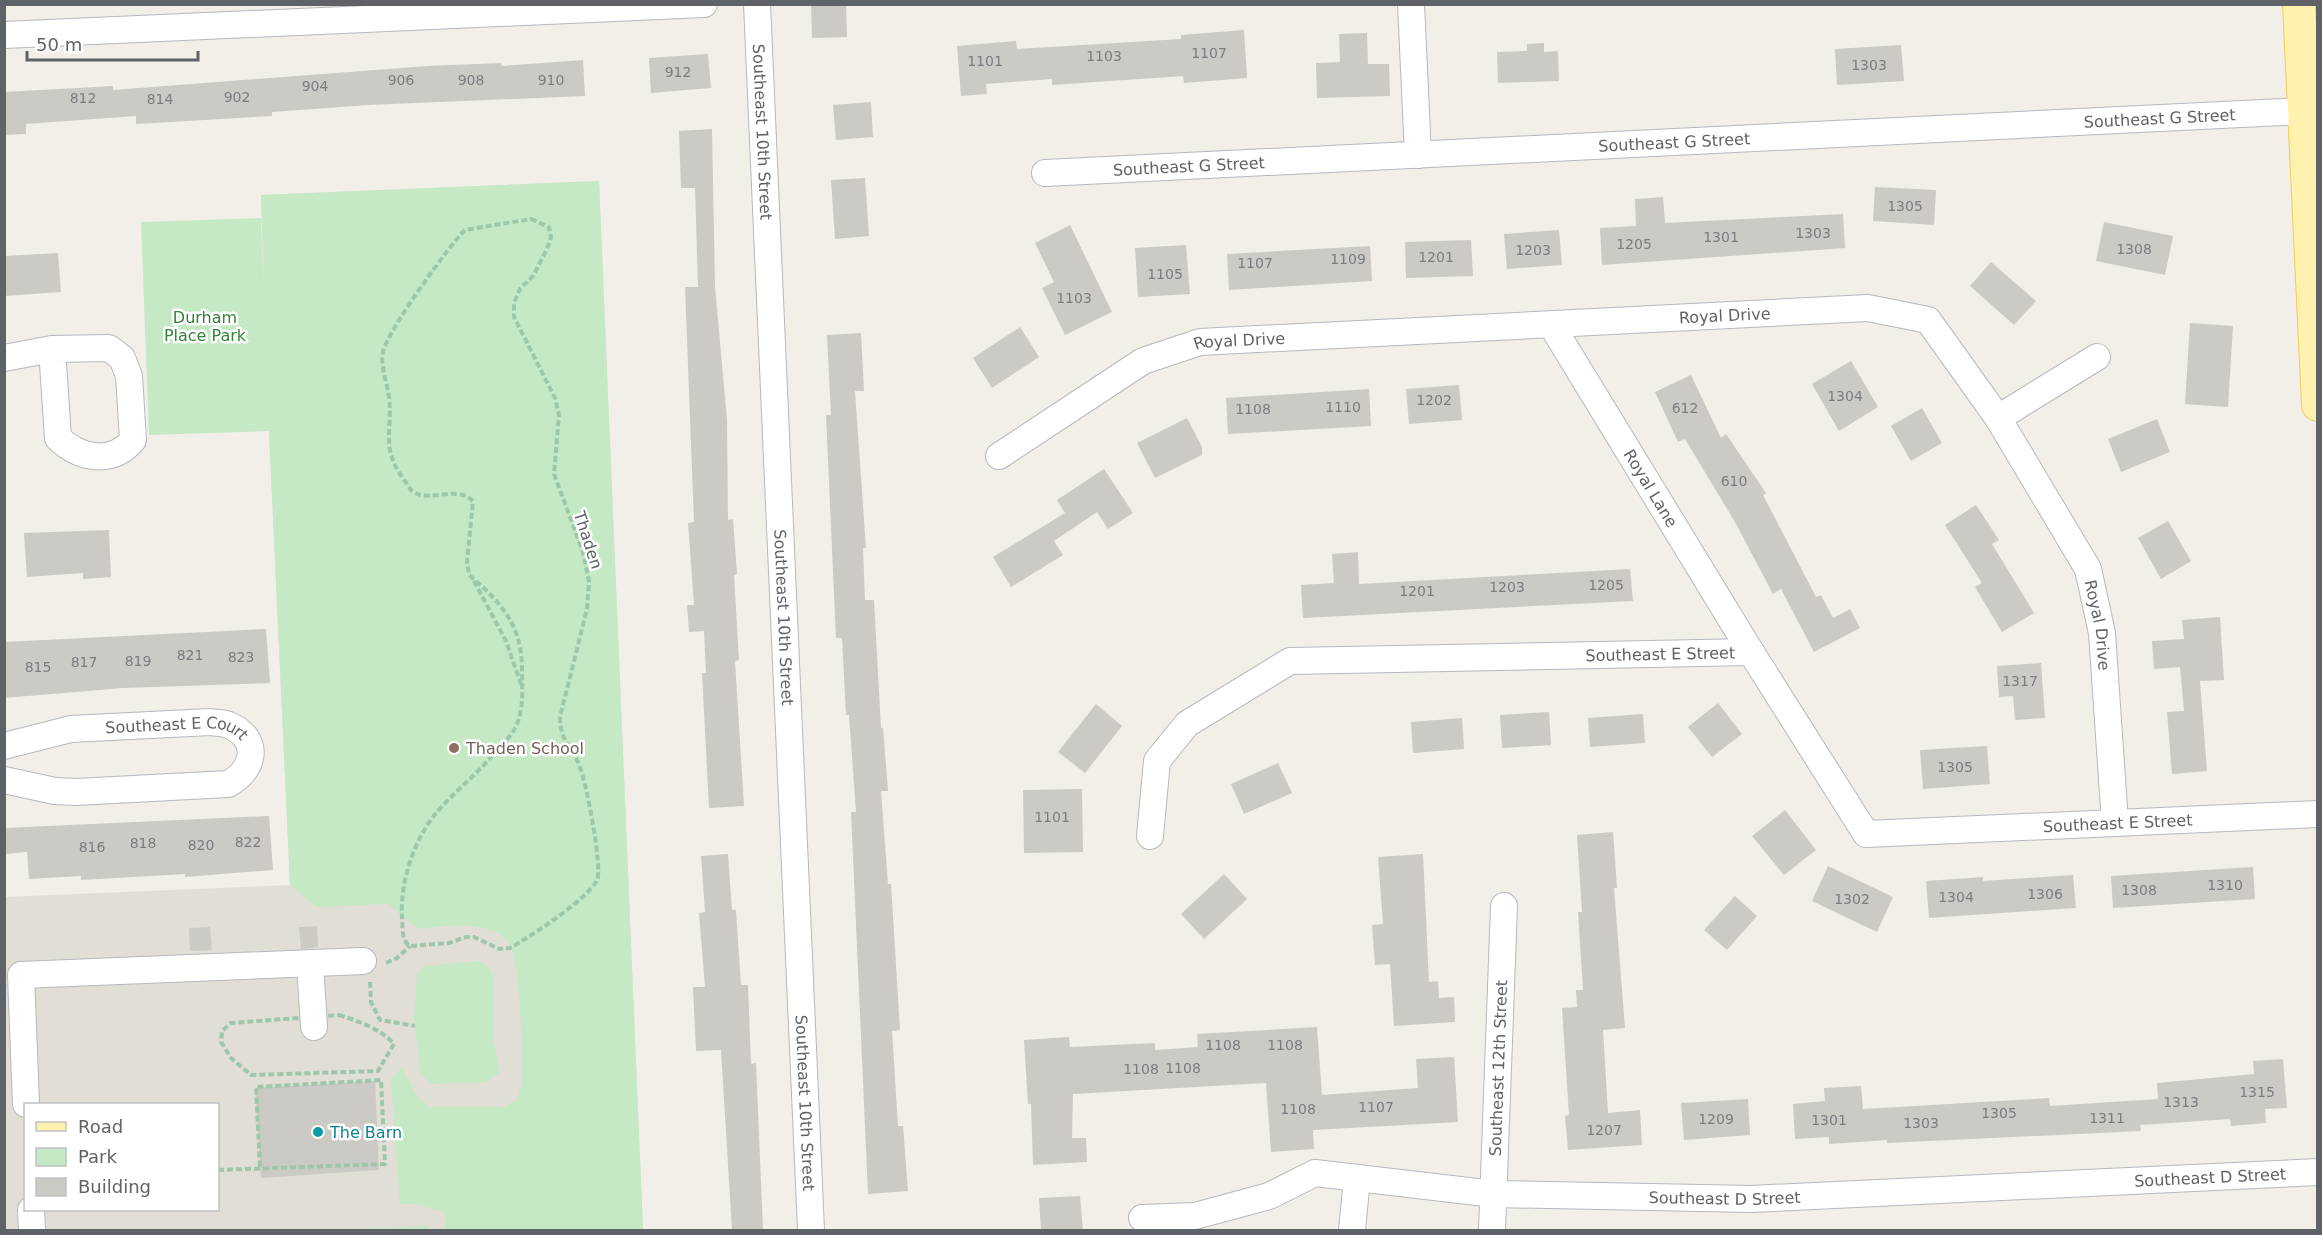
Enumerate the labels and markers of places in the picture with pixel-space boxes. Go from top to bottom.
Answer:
place label: Thaden School [465,739,584,758]
marker: Thaden School [447,741,461,755]
place label: The Barn [329,1123,402,1142]
marker: The Barn [311,1125,325,1139]

